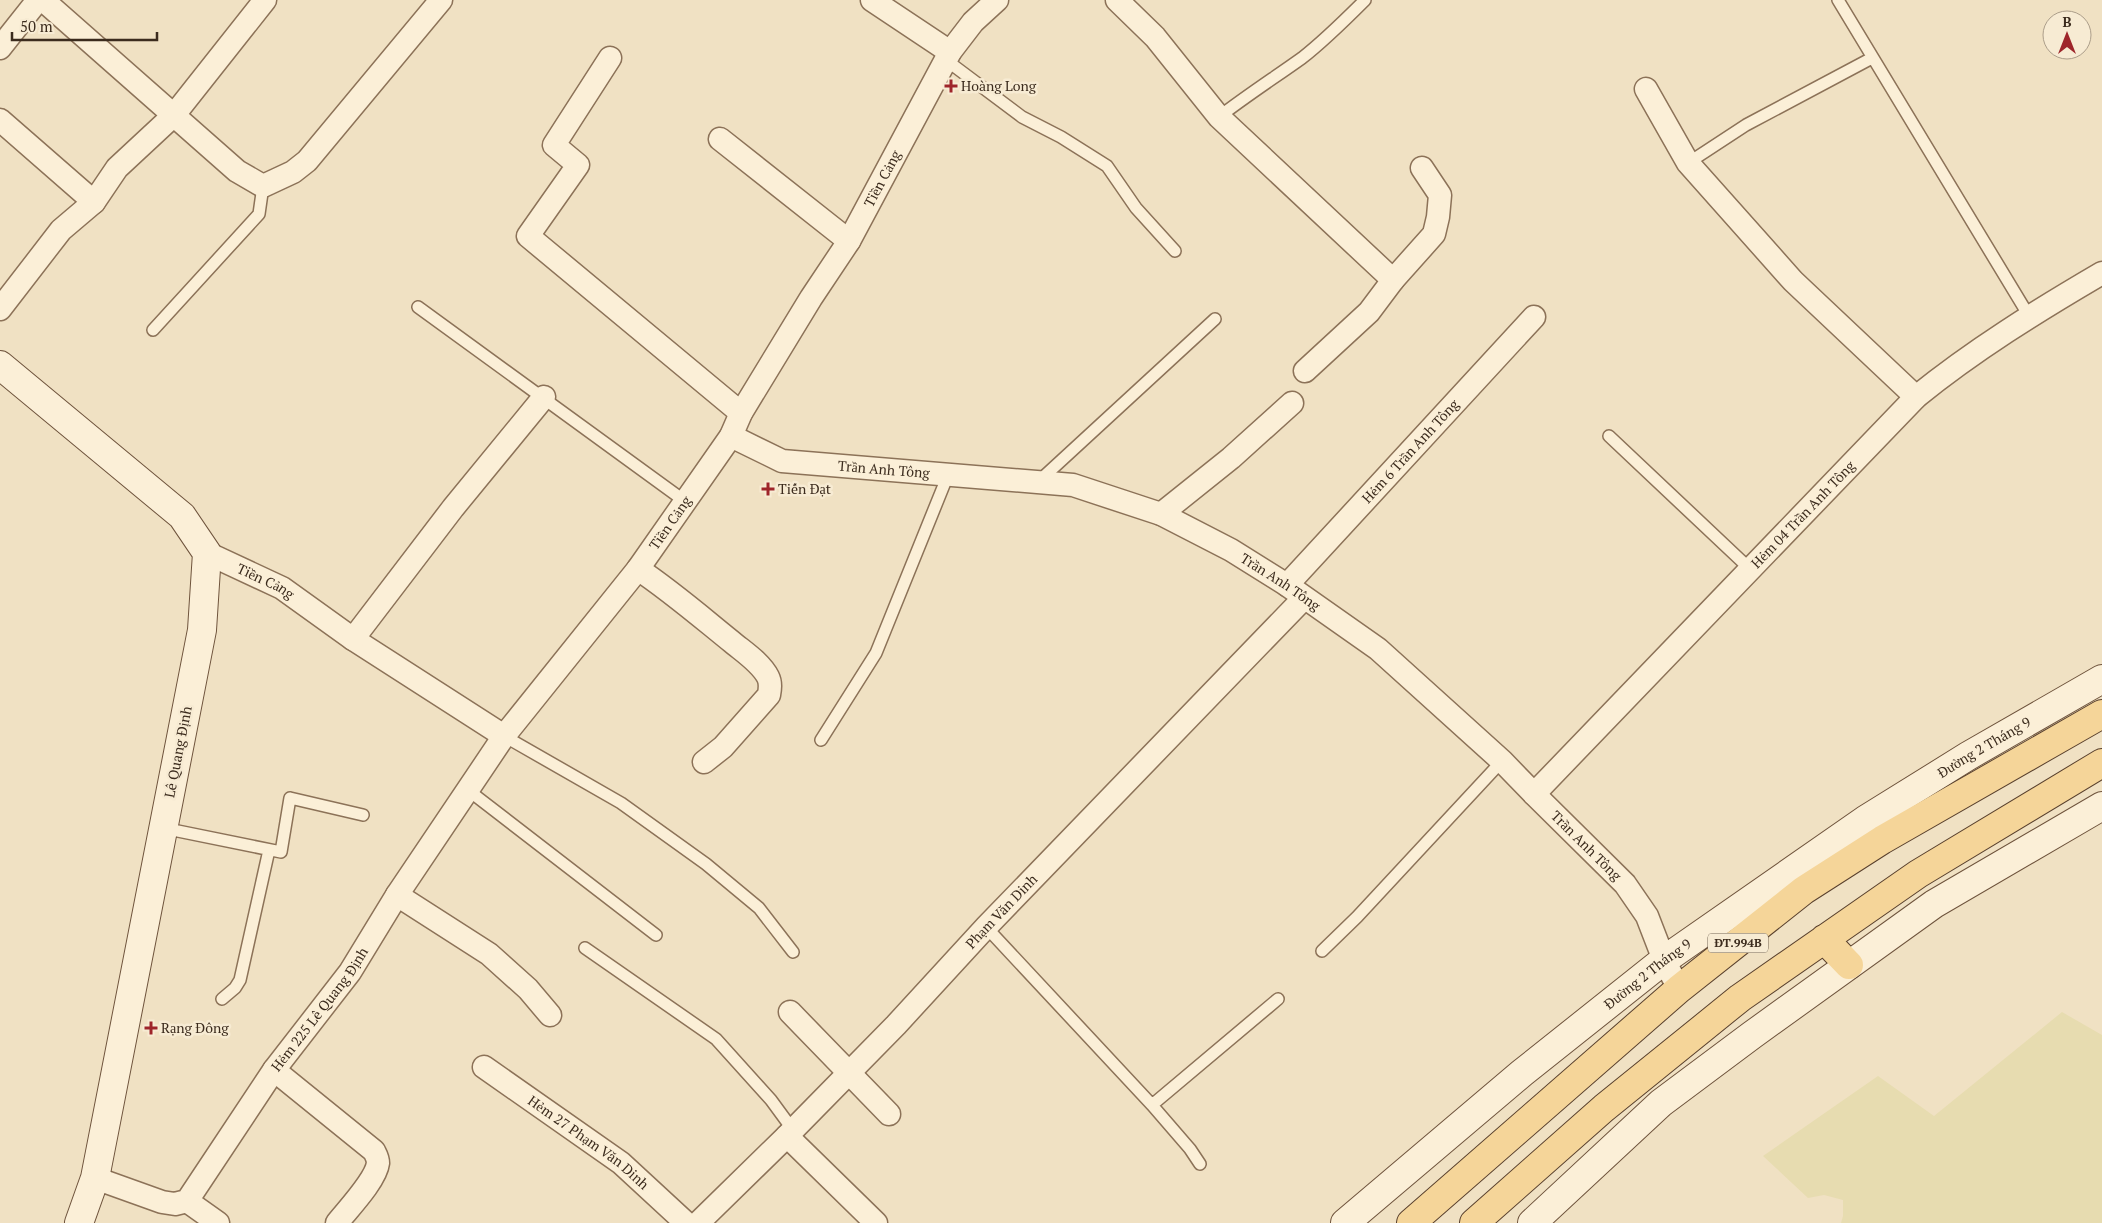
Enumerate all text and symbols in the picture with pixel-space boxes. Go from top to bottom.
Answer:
scale bar [12,10,158,42]
north arrow [2042,10,2092,60]
text: B [2062,12,2072,31]
text: 50 m [20,16,53,36]
place label: Hoàng Long [961,76,1037,95]
marker: Hoàng Long [945,80,957,92]
street label: Tiền Cảng [859,146,905,210]
street label: Hẻm 6 Trần Anh Tông [1357,394,1463,507]
street label: Trần Anh Tông [837,456,931,482]
street label: Hẻm 04 Trần Anh Tông [1746,456,1859,572]
place label: Tiến Đạt [778,479,832,498]
marker: Tiến Đạt [762,483,774,495]
street label: Tiền Cảng [644,491,696,553]
street label: Trần Anh Tông [1237,548,1325,615]
street label: Tiền Cảng [234,558,299,603]
street label: Lê Quang Định [159,704,196,799]
street label: Đường 2 Tháng 9 [1933,712,2034,782]
street label: Trần Anh Tông [1547,806,1626,885]
street label: Phạm Văn Dinh [961,870,1041,952]
street label: Đường 2 Tháng 9 [1600,934,1695,1013]
road number: ĐT.994B [1708,934,1768,952]
street label: Hẻm 225 Lê Quang Định [266,943,372,1075]
place label: Rạng Đông [161,1018,229,1037]
marker: Rạng Đông [145,1022,157,1034]
street label: Hẻm 27 Phạm Văn Dinh [524,1091,654,1193]

